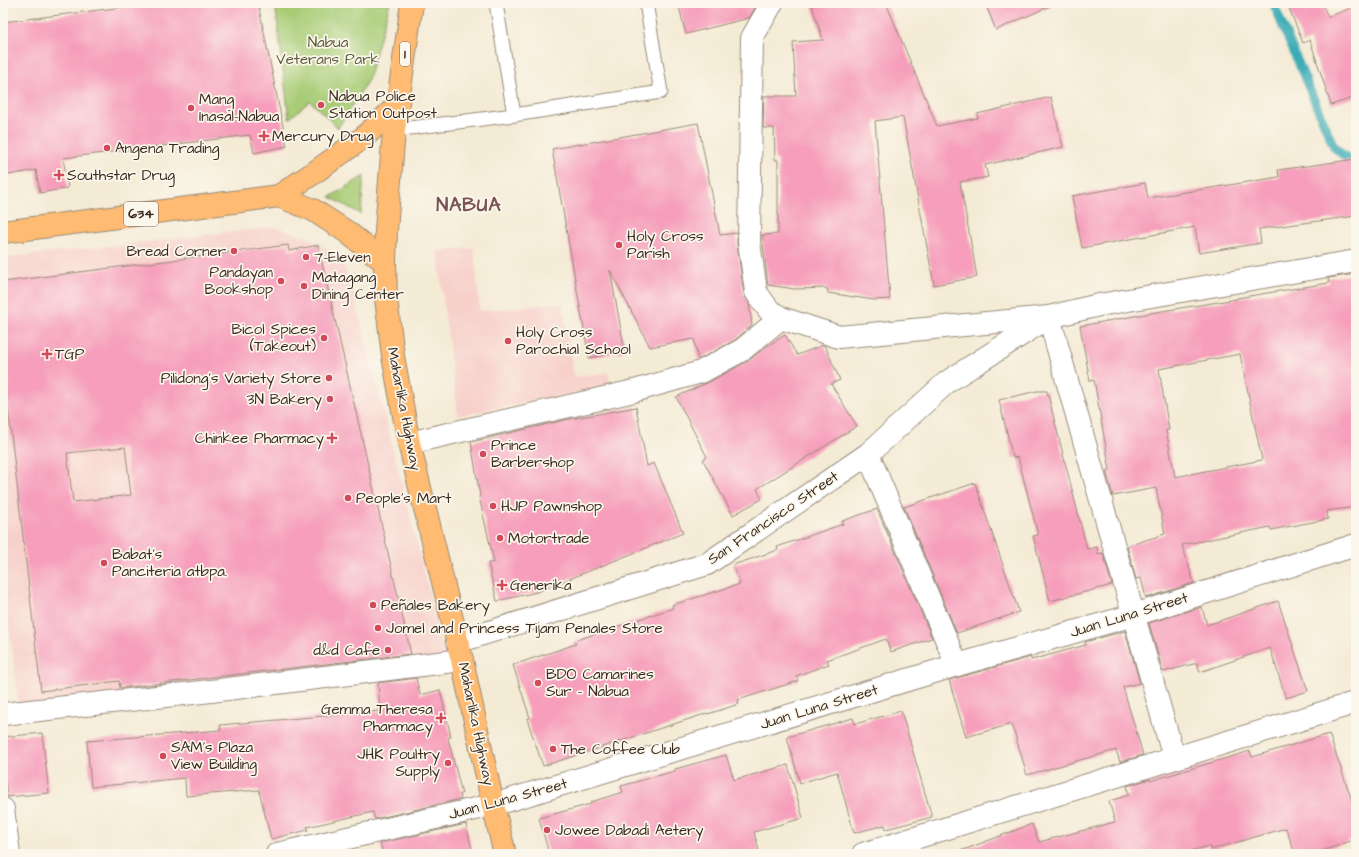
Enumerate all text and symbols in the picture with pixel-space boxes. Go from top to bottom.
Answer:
park label: Nabua Veterans Park [276,32,380,70]
road number: 1 [400,42,410,66]
place label: Nabua Police Station Outpost [329,86,437,124]
place label: Mang Inasal-Nabua [199,89,280,127]
marker: Nabua Police Station Outpost [316,100,326,110]
marker: Mang Inasal-Nabua [186,103,196,113]
place label: Mercury Drug [272,126,374,148]
marker: Mercury Drug [259,131,269,141]
place label: Angena Trading [115,138,220,160]
marker: Angena Trading [102,143,112,153]
place label: Southstar Drug [67,165,175,187]
marker: Southstar Drug [54,170,64,180]
district label: NABUA [436,192,502,219]
road number: 634 [124,202,158,226]
place label: Holy Cross Parish [627,226,704,264]
marker: Holy Cross Parish [614,240,624,250]
place label: Bread Corner [126,241,226,262]
marker: Bread Corner [229,246,239,256]
place label: 7-Eleven [314,247,371,268]
marker: 7-Eleven [301,252,311,262]
place label: Pandayan Bookshop [205,262,273,300]
place label: Matagang Dining Center [312,267,404,306]
marker: Pandayan Bookshop [276,276,286,286]
marker: Matagang Dining Center [299,281,309,291]
place label: Bicol Spices (Takeout) [231,319,316,357]
place label: Holy Cross Parochial School [516,322,631,360]
marker: Bicol Spices (Takeout) [319,333,329,343]
marker: Holy Cross Parochial School [503,336,513,346]
place label: TGP [55,344,85,365]
street label: Maharlika Highway [381,345,426,473]
marker: TGP [42,349,52,359]
place label: Pilidong's Variety Store [161,368,321,390]
marker: Pilidong's Variety Store [324,373,334,383]
place label: 3N Bakery [247,389,322,411]
marker: 3N Bakery [325,394,335,404]
place label: Chinkee Pharmacy [195,428,324,450]
marker: Chinkee Pharmacy [327,433,337,443]
place label: Prince Barbershop [491,435,574,473]
marker: Prince Barbershop [478,449,488,459]
street label: San Francisco Street [703,466,843,570]
place label: People's Mart [356,488,451,509]
marker: People's Mart [343,493,353,503]
place label: HJP Pawnshop [501,496,602,517]
marker: HJP Pawnshop [488,501,498,511]
place label: Motortrade [508,528,589,549]
marker: Motortrade [495,533,505,543]
place label: Babat's Panciteria atbpa. [112,544,227,582]
marker: Babat's Panciteria atbpa. [99,558,109,568]
place label: Generika [510,575,572,596]
marker: Generika [497,580,507,590]
street label: Juan Luna Street [1068,587,1190,643]
place label: Peñales Bakery [381,595,490,617]
marker: Peñales Bakery [368,600,378,610]
place label: Jomel and Princess Tijam Penales Store [386,618,663,639]
marker: Jomel and Princess Tijam Penales Store [373,623,383,633]
place label: d&d Cafe [313,640,380,661]
marker: d&d Cafe [383,645,393,655]
street label: Maharlika Highway [452,660,499,788]
place label: BDO Camarines Sur - Nabua [546,664,654,702]
marker: BDO Camarines Sur - Nabua [533,678,543,688]
street label: Juan Luna Street [758,679,880,735]
place label: Gemma Theresa Pharmacy [321,699,433,738]
marker: Gemma Theresa Pharmacy [436,713,446,723]
place label: SAM's Plaza View Building [171,737,257,776]
place label: The Coffee Club [561,739,681,760]
place label: JHK Poultry Supply [357,744,440,783]
marker: The Coffee Club [548,744,558,754]
marker: SAM's Plaza View Building [158,751,168,761]
marker: JHK Poultry Supply [443,758,453,768]
street label: Juan Luna Street [446,773,570,825]
place label: Jowee Dabadi Aetery [555,820,704,842]
marker: Jowee Dabadi Aetery [542,825,552,835]

